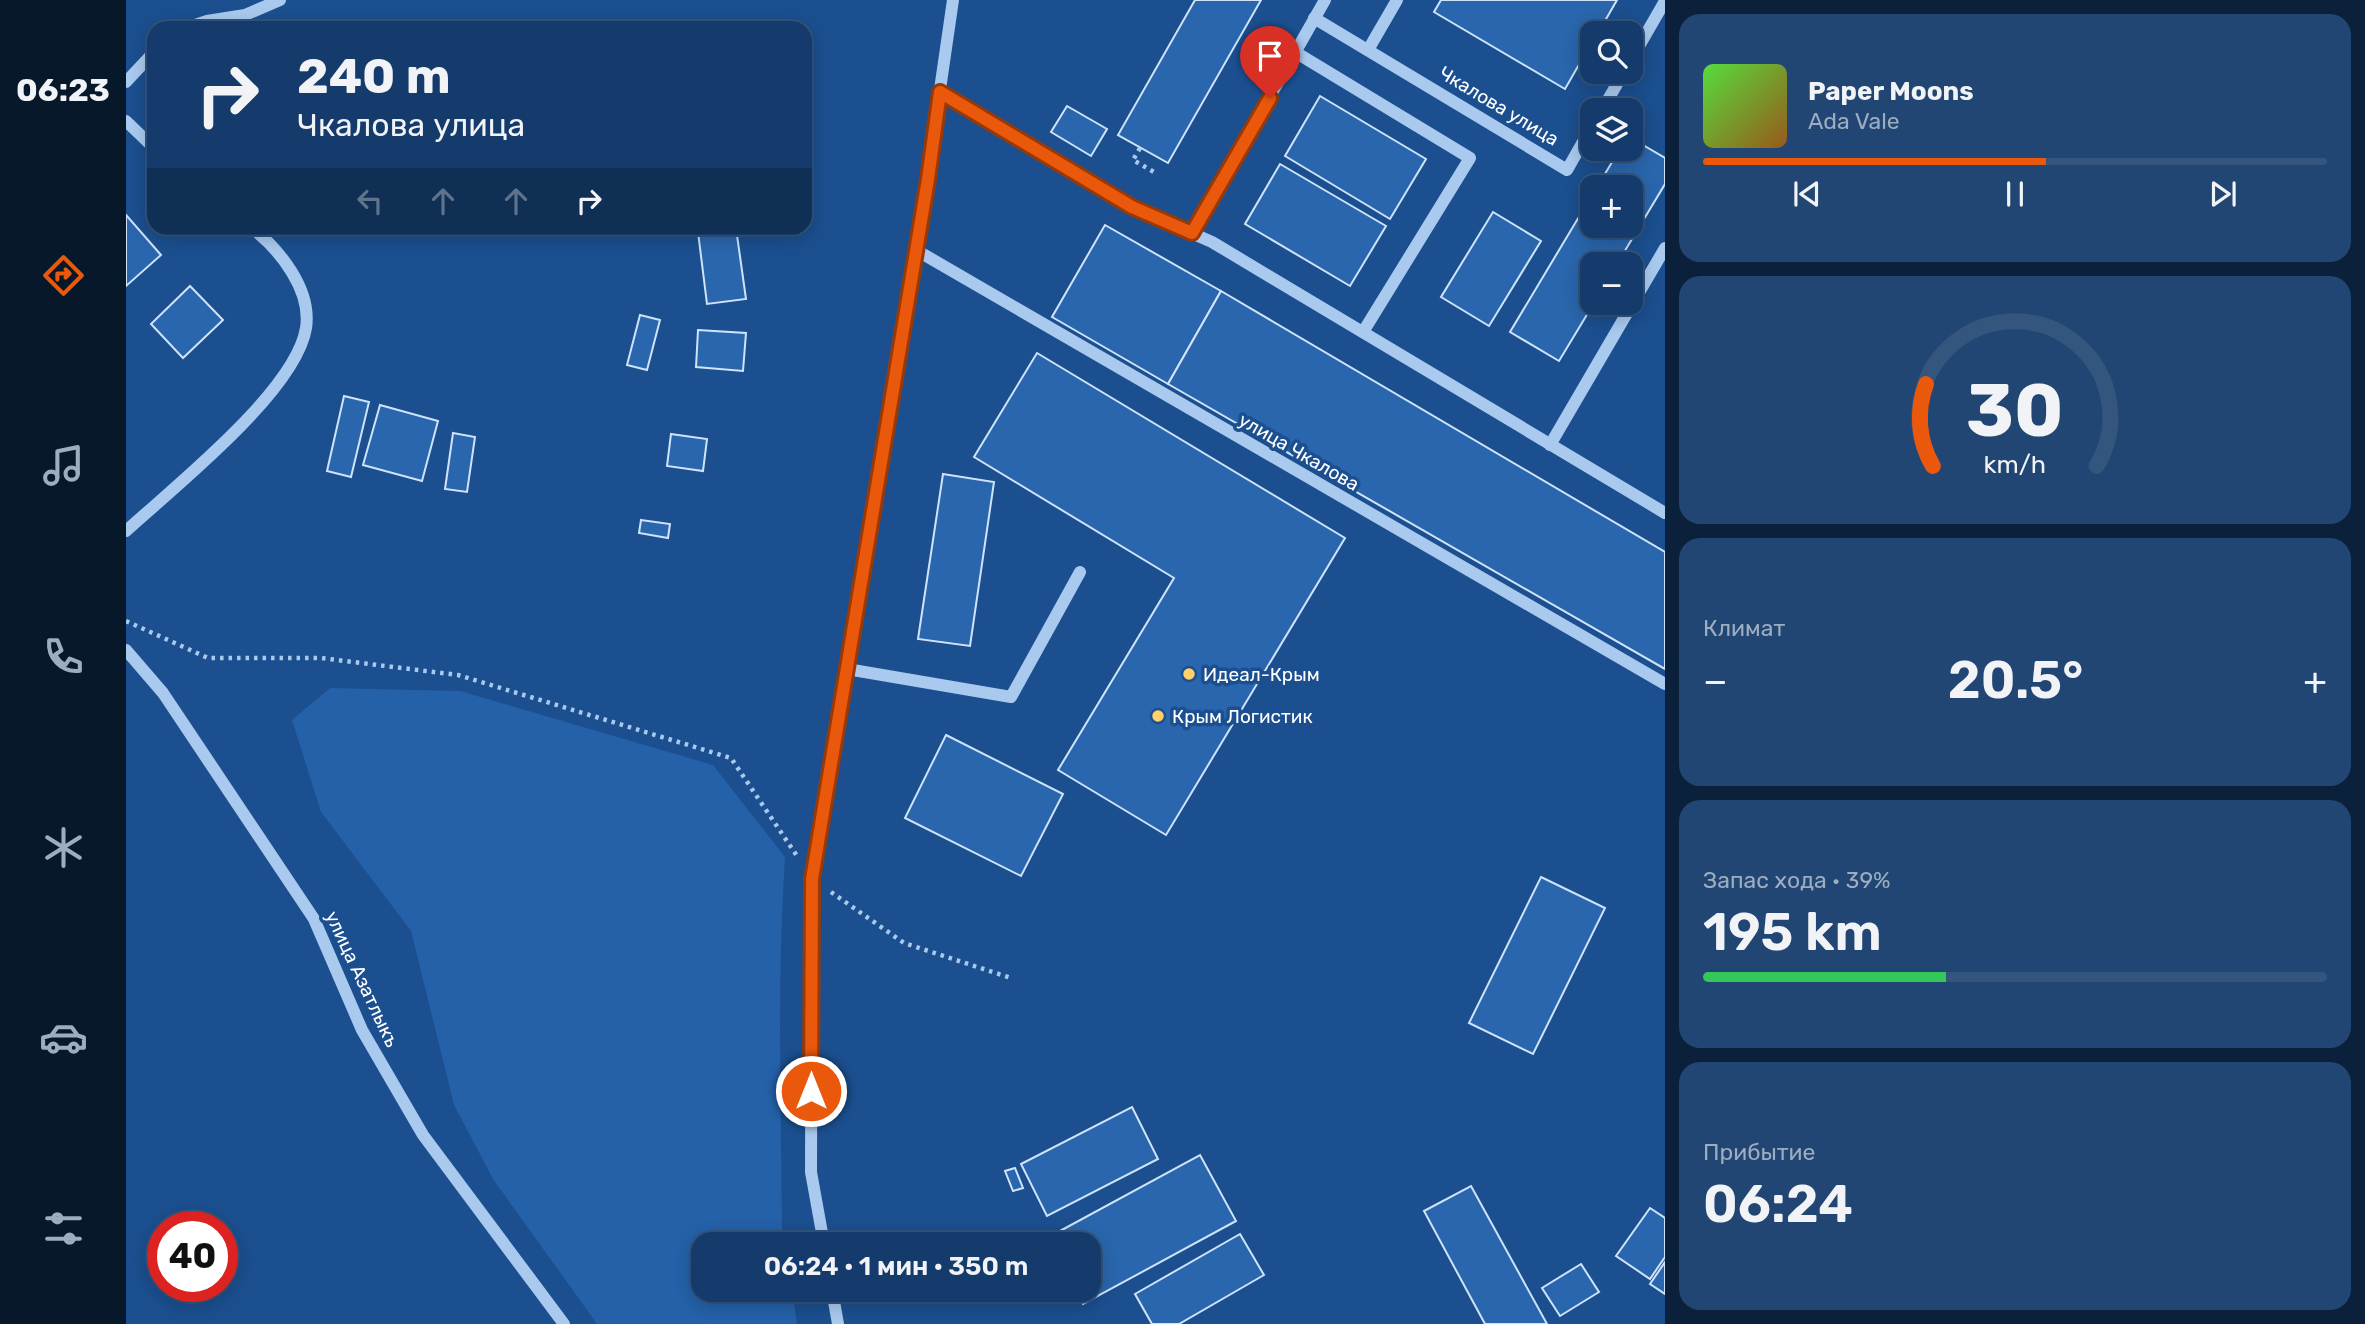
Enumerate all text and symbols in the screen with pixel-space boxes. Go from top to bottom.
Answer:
map controls [1580,21,1643,315]
button: search [1580,21,1643,84]
pin [1240,26,1300,98]
icon: arrive [1251,37,1289,75]
text: 240 m [297,47,451,105]
icon: right [182,49,273,140]
street label: Чкалова улица [1435,61,1563,151]
text: 06:23 [16,71,110,109]
text: Paper Moons [1808,76,1974,107]
button: layers [1580,98,1643,161]
text: Чкалова улица [297,106,525,144]
text: Ada Vale [1808,107,1900,135]
button: + [1580,175,1643,238]
icon: previous [1788,175,1826,213]
icon: pause [1996,175,2034,213]
icon: next [2204,175,2242,213]
icon: left [351,182,389,220]
icon: ahead [424,182,462,220]
icon: ahead [497,182,535,220]
icon: right [570,182,608,220]
icon: directions [39,251,88,300]
button: − [1580,252,1643,315]
text: 30 [1966,368,2064,454]
street label: улица Чкалова [1235,408,1363,496]
icon: music [39,441,88,490]
text: km/h [1984,450,2046,479]
text: Климат [1703,614,1785,642]
icon: phone [39,632,88,681]
text: 20.5° [1948,649,2083,711]
text: − [1703,658,1728,704]
text: + [2303,658,2327,704]
place label: Идеал-Крым [1203,663,1320,686]
marker: Идеал-Крым [1181,666,1197,682]
place label: Крым Логистик [1172,705,1313,728]
marker: Крым Логистик [1150,708,1166,724]
icon: climate [39,823,88,872]
text: Запас хода · 39% [1703,866,1891,894]
text: 195 km [1703,901,1882,963]
street label: улица Азатлыкъ [320,907,404,1051]
icon: car [39,1013,88,1062]
position arrow [774,1054,848,1128]
text: Прибытие [1703,1138,1815,1166]
text: 06:24 [1703,1173,1853,1235]
icon: filters [39,1204,88,1253]
speed limit sign: 40 [147,1211,238,1302]
text: 06:24 · 1 мин · 350 m [764,1251,1028,1282]

